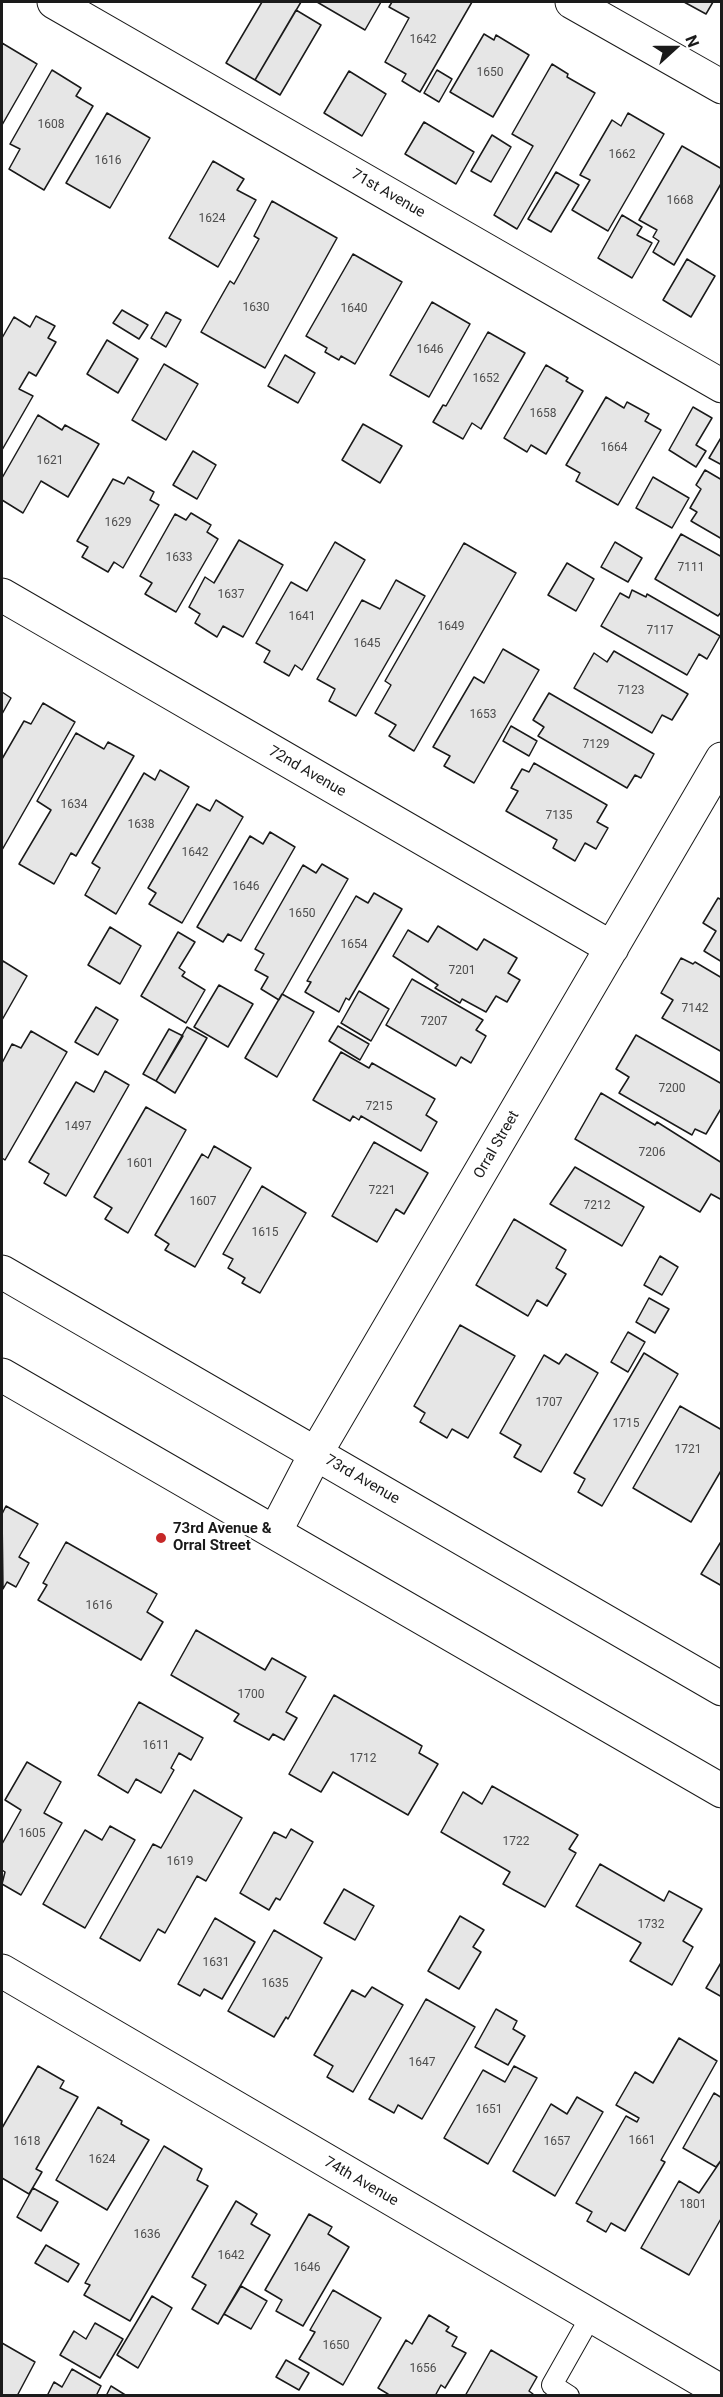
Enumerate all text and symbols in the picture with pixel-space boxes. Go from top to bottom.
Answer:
north arrow [645,18,705,78]
house number: 1642 [410,33,436,47]
text: N [681,33,703,50]
house number: 1650 [477,66,503,80]
house number: 1608 [38,118,64,132]
house number: 1662 [609,148,635,162]
house number: 1616 [95,154,121,168]
street label: 71st Avenue [348,166,428,222]
house number: 1668 [667,194,693,208]
house number: 1624 [199,212,225,226]
house number: 1630 [243,301,269,315]
house number: 1640 [341,302,367,316]
house number: 1646 [417,343,443,357]
house number: 1652 [473,372,499,386]
house number: 1658 [530,407,556,421]
house number: 1664 [601,441,627,455]
house number: 1621 [37,454,63,468]
house number: 1629 [105,516,131,530]
house number: 1633 [166,551,192,565]
house number: 7111 [678,561,704,575]
house number: 1637 [218,588,244,602]
house number: 1641 [289,610,315,624]
house number: 1649 [438,620,464,634]
house number: 7117 [647,624,673,638]
house number: 1645 [354,637,380,651]
house number: 7123 [618,684,644,698]
house number: 1653 [470,708,496,722]
house number: 7129 [583,738,609,752]
street label: 72nd Avenue [265,743,349,801]
house number: 1634 [61,798,87,812]
house number: 7135 [546,809,572,823]
house number: 1638 [128,818,154,832]
house number: 1642 [182,846,208,860]
house number: 1646 [233,880,259,894]
house number: 1650 [289,907,315,921]
house number: 1654 [341,938,367,952]
house number: 7201 [449,964,475,978]
house number: 7142 [682,1002,708,1016]
house number: 7207 [421,1015,447,1029]
house number: 7200 [659,1082,685,1096]
house number: 7215 [366,1100,392,1114]
street label: Orral Street [470,1108,524,1182]
house number: 1497 [65,1120,91,1134]
house number: 7206 [639,1146,665,1160]
house number: 1601 [127,1157,153,1171]
house number: 7221 [369,1184,395,1198]
house number: 1607 [190,1195,216,1209]
house number: 7212 [584,1199,610,1213]
house number: 1615 [252,1226,278,1240]
house number: 1707 [536,1396,562,1410]
house number: 1715 [613,1417,639,1431]
house number: 1721 [675,1443,701,1457]
street label: 73rd Avenue [322,1451,402,1509]
place label: 73rd Avenue & Orral Street [173,1520,272,1555]
marker: 73rd Avenue & Orral Street [154,1531,168,1545]
house number: 1616 [86,1599,112,1613]
house number: 1700 [238,1688,264,1702]
house number: 1611 [143,1739,169,1753]
house number: 1712 [350,1752,376,1766]
house number: 1605 [19,1827,45,1841]
house number: 1722 [503,1835,529,1849]
house number: 1619 [167,1855,193,1869]
house number: 1732 [638,1918,664,1932]
house number: 1631 [203,1956,229,1970]
house number: 1635 [262,1977,288,1991]
house number: 1647 [409,2056,435,2070]
house number: 1651 [476,2103,502,2117]
house number: 1661 [629,2134,655,2148]
house number: 1618 [14,2135,40,2149]
house number: 1657 [544,2135,570,2149]
house number: 1624 [89,2153,115,2167]
street label: 74th Avenue [321,2154,401,2210]
house number: 1801 [680,2198,706,2212]
house number: 1636 [134,2228,160,2242]
house number: 1642 [218,2249,244,2263]
house number: 1646 [294,2261,320,2275]
house number: 1650 [323,2339,349,2353]
house number: 1656 [410,2362,436,2376]

